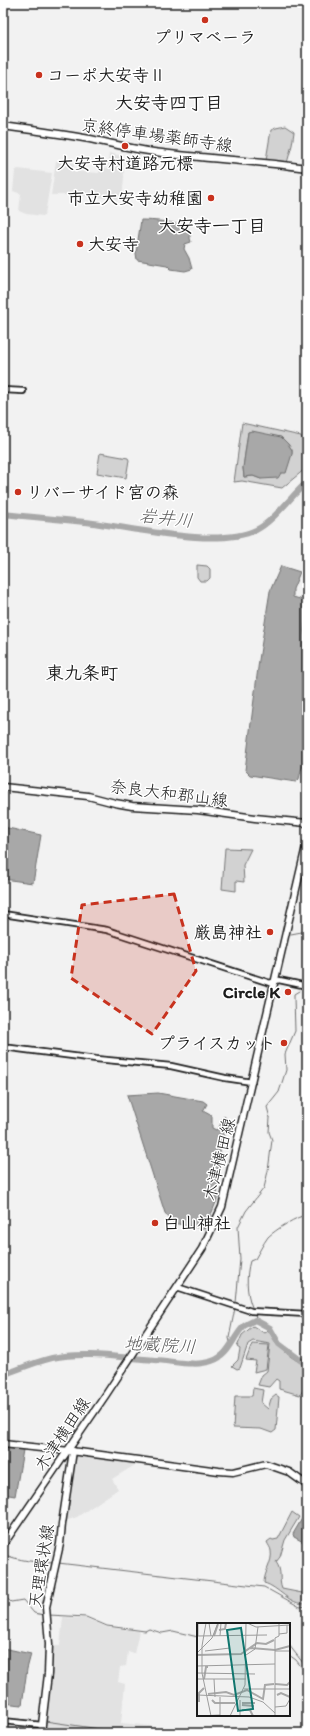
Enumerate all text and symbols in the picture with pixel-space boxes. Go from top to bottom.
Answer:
marker: プリマベーラ [200,15,210,25]
place label: プリマベーラ [154,27,256,47]
place label: コーポ大安寺Ⅱ [47,65,166,85]
marker: コーポ大安寺Ⅱ [34,70,44,80]
district label: 大安寺四丁目 [115,92,223,114]
street label: 京終停車場薬師寺線 [80,114,234,156]
marker: 大安寺村道路元標 [120,141,130,151]
place label: 大安寺村道路元標 [57,153,193,173]
place label: 市立大安寺幼稚園 [67,188,203,208]
marker: 市立大安寺幼稚園 [206,193,216,203]
district label: 大安寺一丁目 [158,215,266,237]
place label: 大安寺 [88,234,139,254]
marker: 大安寺 [75,239,85,249]
place label: リバーサイド宮の森 [26,482,179,502]
marker: リバーサイド宮の森 [13,487,23,497]
water label: 岩井川 [138,504,194,532]
district label: 東九条町 [46,662,118,684]
street label: 奈良大和郡山線 [109,776,229,810]
place label: 厳島神社 [194,922,262,942]
marker: 厳島神社 [265,927,275,937]
place label: Circle K [223,982,281,1002]
marker: Circle K [283,987,293,997]
place label: プライスカット [158,1033,276,1053]
marker: プライスカット [279,1038,289,1048]
street label: 木津横田線 [199,1115,239,1203]
place label: 白山神社 [163,1213,231,1233]
marker: 白山神社 [150,1218,160,1228]
water label: 地蔵院川 [123,1332,197,1358]
street label: 木津横田線 [30,1393,94,1475]
street label: 天理環状線 [24,1522,58,1610]
inset map [197,1623,290,1716]

